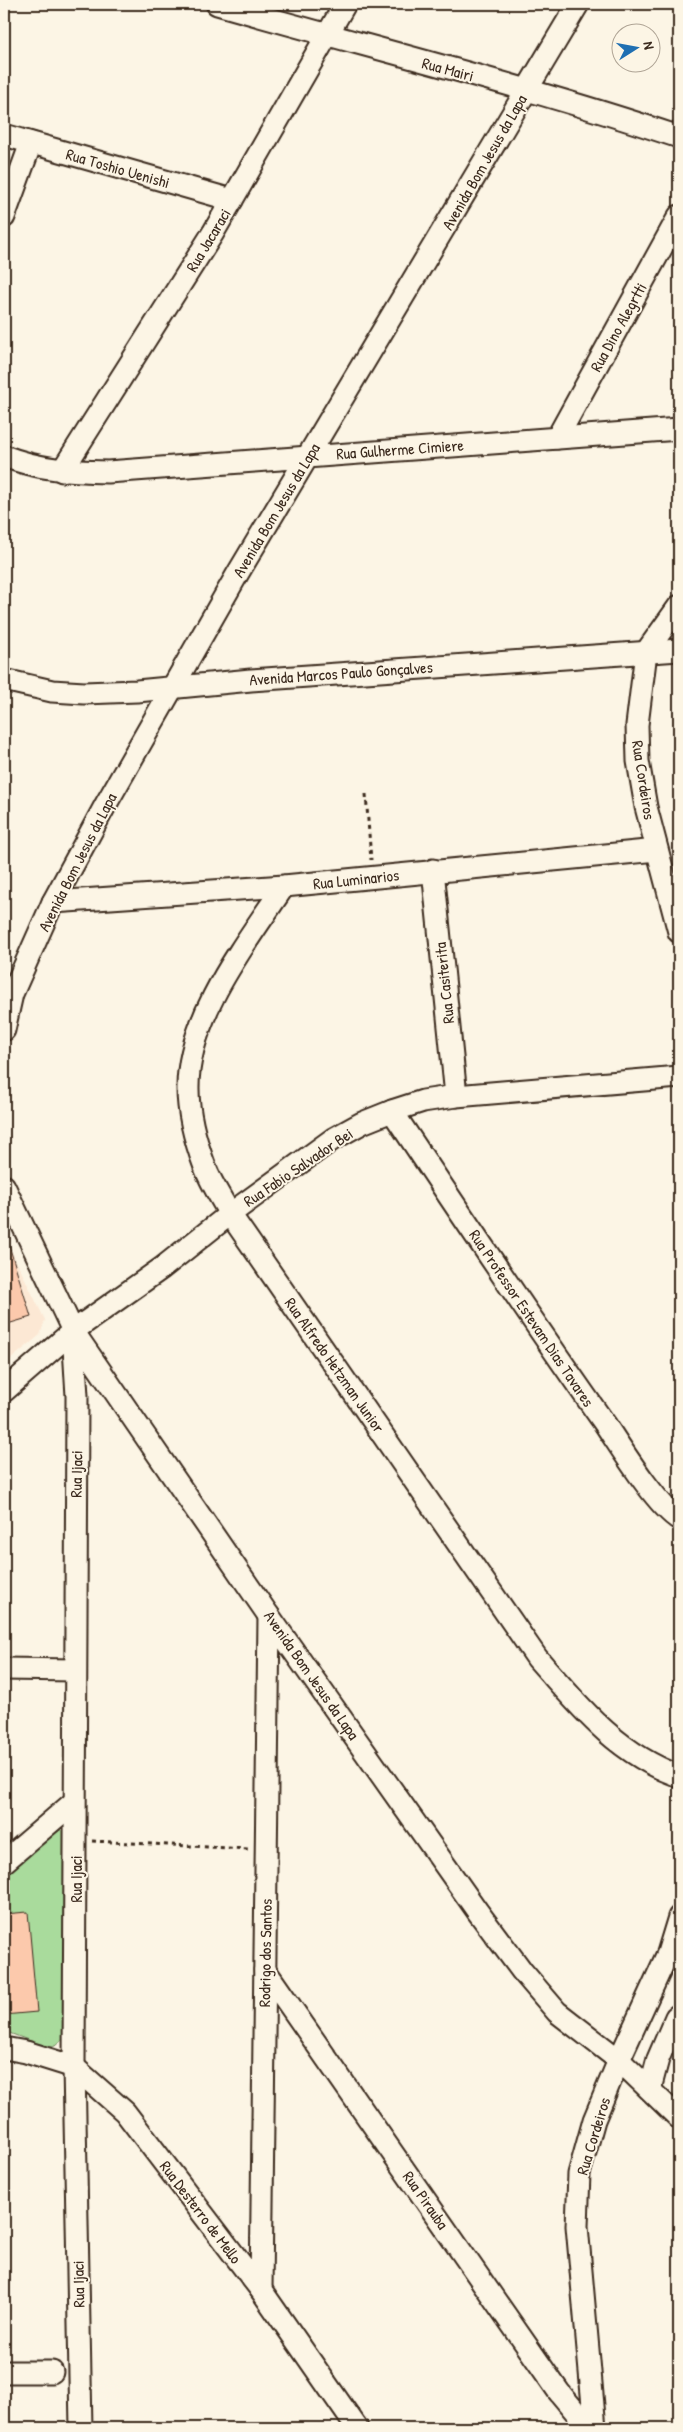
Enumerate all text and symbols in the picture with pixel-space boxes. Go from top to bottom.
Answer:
north arrow [610,22,660,72]
text: N [639,40,659,51]
street label: Rua Mairi [420,52,476,86]
street label: Avenida Bom Jesus da Lapa [436,90,532,234]
street label: Rua Toshio Uenishi [64,143,172,193]
street label: Rua Jacaraci [180,204,236,276]
street label: Rua Dino Alegrtti [585,279,651,375]
street label: Rua Gulherme Cimiere [335,434,465,464]
street label: Avenida Bom Jesus da Lapa [227,439,325,581]
street label: Avenida Marcos Paulo Gonçalves [249,656,433,690]
street label: Rua Cordeiros [627,739,661,821]
street label: Avenida Bom Jesus da Lapa [32,789,122,935]
street label: Rua Luminarios [312,864,400,894]
street label: Rua Casiterita [429,941,459,1025]
street label: Rua Fabio Salvador Bei [239,1122,357,1212]
street label: Rua Professor Estevam Dias Tavares [464,1225,600,1411]
street label: Rua Alfredo Hetzman Junior [280,1293,390,1437]
street label: Rua Ijaci [65,1450,87,1498]
street label: Avenida Bom Jesus da Lapa [259,1606,365,1744]
street label: Rua Ijaci [65,1855,87,1903]
street label: Rodrigo dos Santos [253,1899,277,2007]
street label: Rua Cordeiros [571,2095,615,2177]
street label: Rua Desterro de Mello [155,2156,247,2268]
street label: Rua Pirauba [398,2166,454,2234]
street label: Rua Ijaci [67,2260,89,2308]

